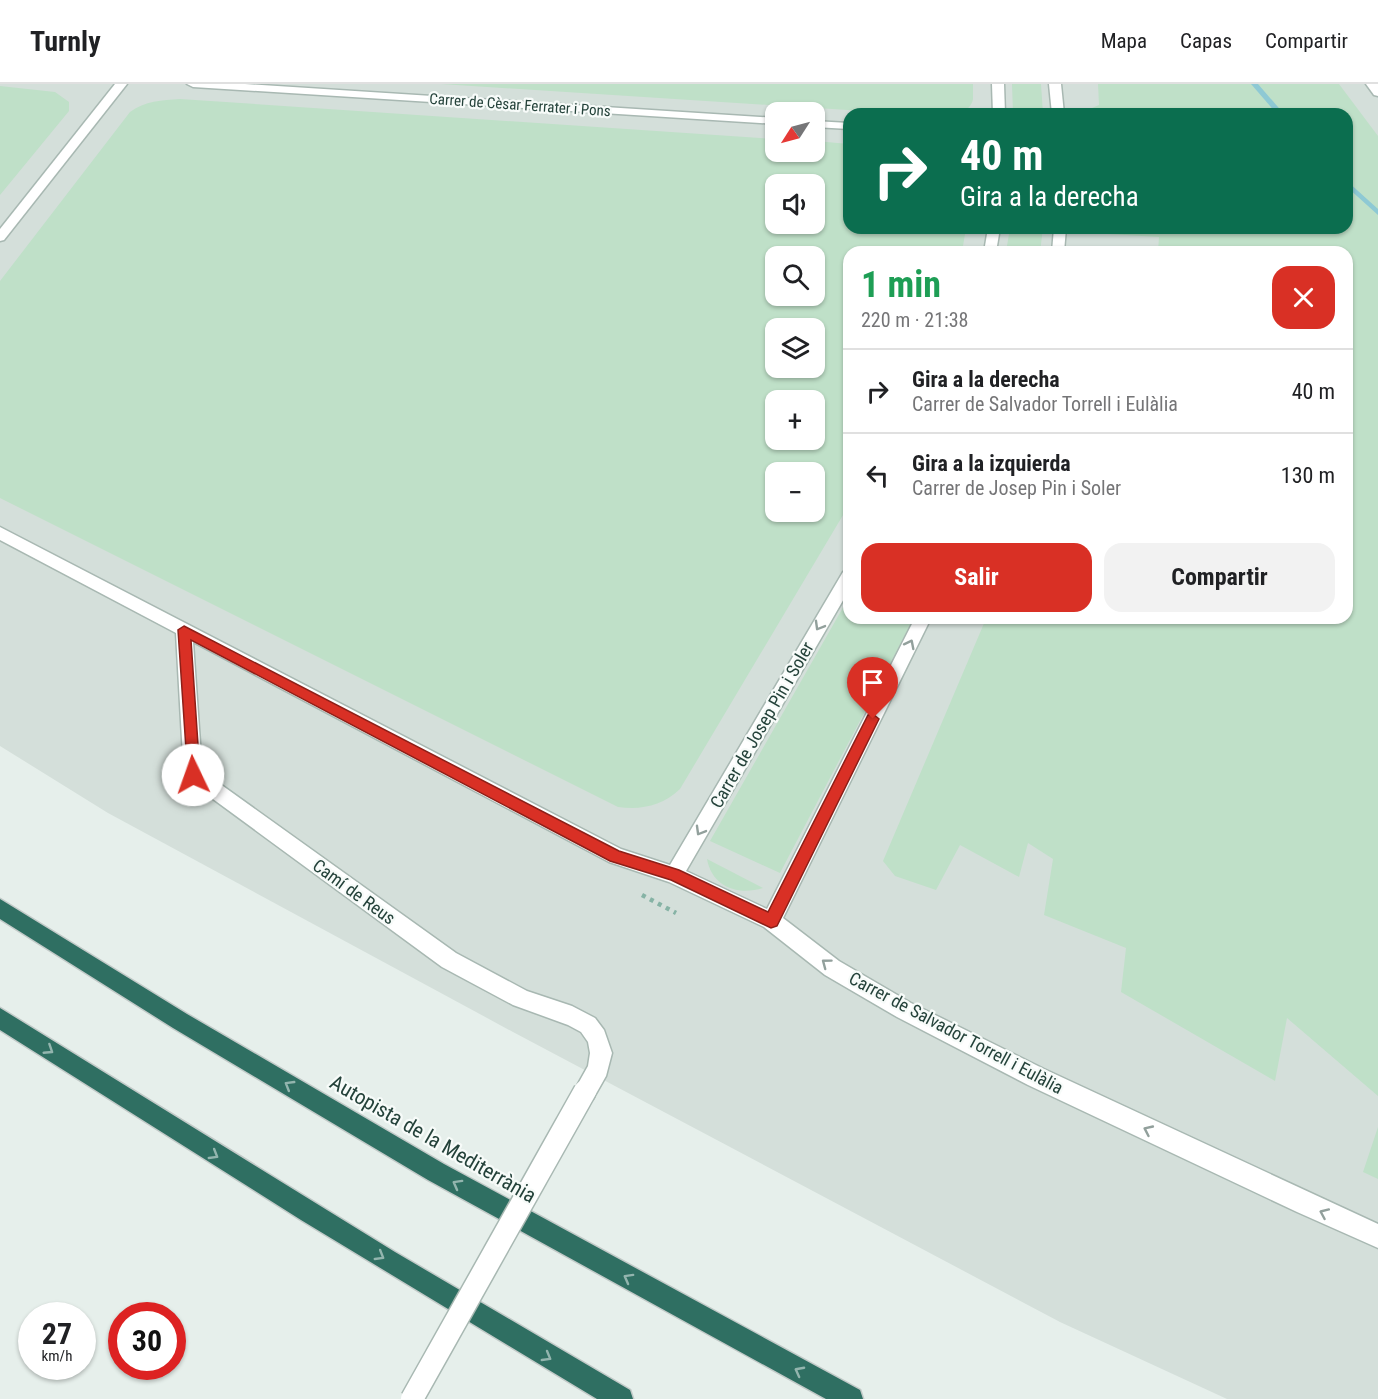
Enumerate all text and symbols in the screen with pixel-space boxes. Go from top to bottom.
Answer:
text: Turnly [30,25,101,58]
text: Mapa [1101,29,1147,53]
text: Capas [1180,29,1232,53]
text: Compartir [1265,29,1348,53]
street label: Carrer de Cèsar Ferrater i Pons [429,90,611,120]
north arrow [765,102,825,162]
map controls [765,102,825,522]
text: 40 m [960,131,1043,180]
icon: right [861,132,939,210]
button: sound [765,174,825,234]
text: Gira a la derecha [960,181,1139,213]
button: search [765,246,825,306]
text: 1 min [861,264,941,306]
button: close [1272,266,1335,329]
text: 220 m · 21:38 [861,308,968,332]
button: layers [765,318,825,378]
text: Gira a la derecha [912,367,1060,392]
icon: right [861,375,894,408]
text: 40 m [1292,379,1335,404]
button: + [765,390,825,450]
text: Carrer de Salvador Torrell i Eulàlia [912,392,1178,416]
text: Gira a la izquierda [912,451,1071,476]
icon: left [861,459,894,492]
button: − [765,462,825,522]
text: 130 m [1281,463,1335,488]
text: Carrer de Josep Pin i Soler [912,476,1121,500]
button: Salir [861,543,1092,612]
button: Compartir [1104,543,1335,612]
one-way arrow [815,620,827,630]
street label: Carrer de Josep Pin i Soler [705,638,818,812]
one-way arrow [903,639,915,650]
pin [847,657,898,719]
icon: arrive [856,666,889,699]
position arrow [161,743,225,807]
one-way arrow [696,825,707,835]
street label: Camí de Reus [309,855,400,929]
one-way arrow [821,959,832,970]
street label: Carrer de Salvador Torrell i Eulàlia [846,967,1067,1098]
one-way arrow [42,1043,53,1054]
street label: Autopista de la Mediterrània [326,1070,540,1208]
one-way arrow [285,1081,295,1093]
one-way arrow [1143,1125,1154,1137]
one-way arrow [208,1147,218,1159]
one-way arrow [453,1180,463,1191]
one-way arrow [1320,1208,1331,1220]
one-way arrow [374,1249,384,1261]
one-way arrow [624,1274,634,1285]
speed limit sign: 30 [108,1302,186,1380]
text: 27 [42,1316,72,1351]
text: km/h [42,1347,72,1365]
one-way arrow [541,1349,551,1361]
one-way arrow [794,1367,805,1379]

